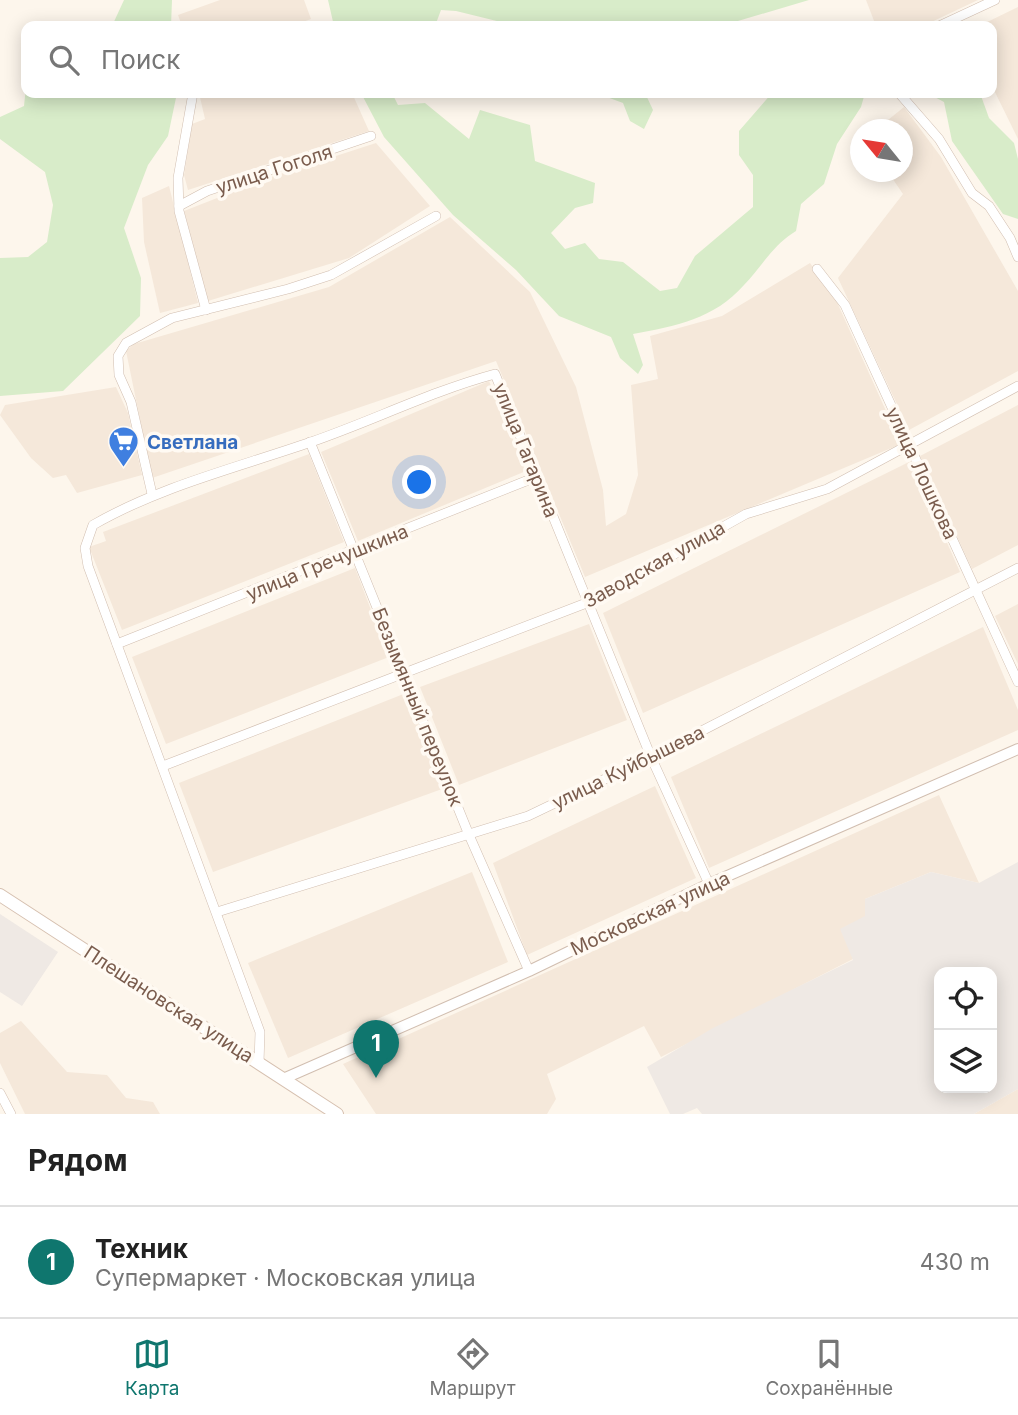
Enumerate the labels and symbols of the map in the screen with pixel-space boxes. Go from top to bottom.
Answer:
north arrow [850,119,913,182]
street label: улица Гоголя [213,140,335,199]
street label: улица Гагарина [488,379,563,521]
street label: улица Лошкова [881,403,962,543]
supermarket icon: Светлана [107,425,141,469]
place label: Светлана [147,431,238,454]
your location [402,465,436,499]
street label: Заводская улица [580,516,729,613]
street label: улица Гречушкина [243,519,412,605]
street label: Безымянный переулок [367,605,468,810]
street label: улица Куйбышева [548,721,708,814]
street label: Московская улица [567,866,734,960]
street label: Плешановская улица [80,941,258,1068]
pin: 1 [353,1020,399,1078]

